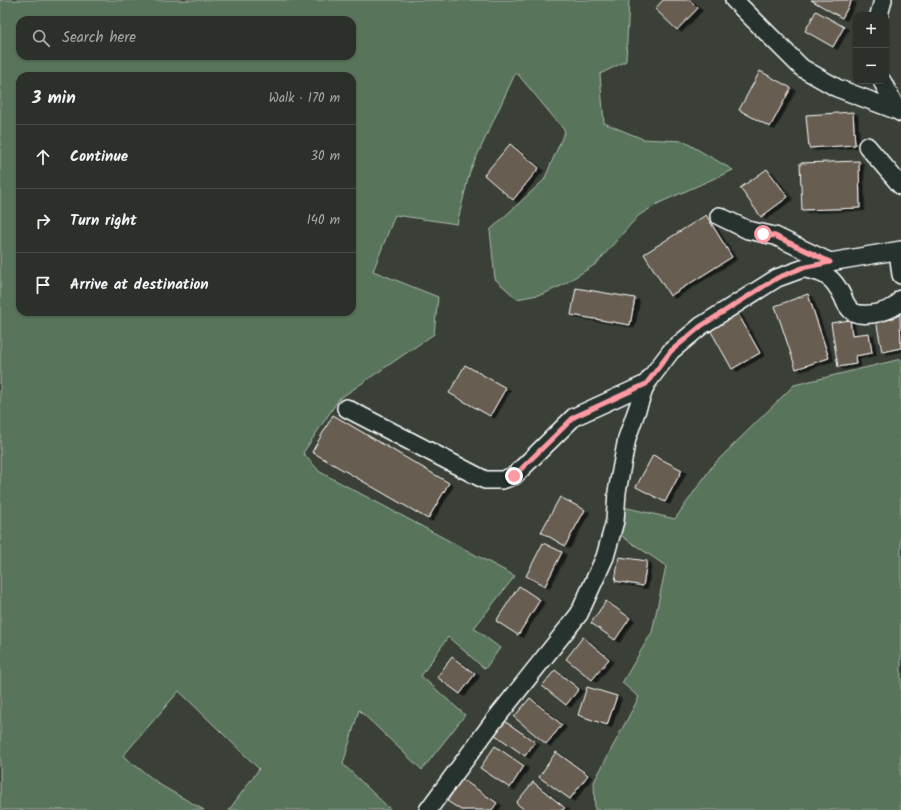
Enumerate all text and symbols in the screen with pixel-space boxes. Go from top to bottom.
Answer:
map controls [853,12,889,84]
button: + [853,12,889,48]
search box [16,16,356,60]
text: Search here [62,26,136,50]
icon: search [30,27,52,49]
button: − [853,48,889,84]
text: 3 min [32,85,76,112]
text: Walk · 170 m [269,88,340,109]
text: Continue [70,145,128,169]
icon: ahead [32,146,54,168]
text: 30 m [311,146,340,167]
text: Turn right [70,209,137,233]
icon: right [32,210,54,232]
text: 140 m [307,210,340,231]
route start [754,225,772,243]
text: Arrive at destination [70,273,209,297]
icon: arrive [32,274,54,296]
route end [505,467,523,485]

